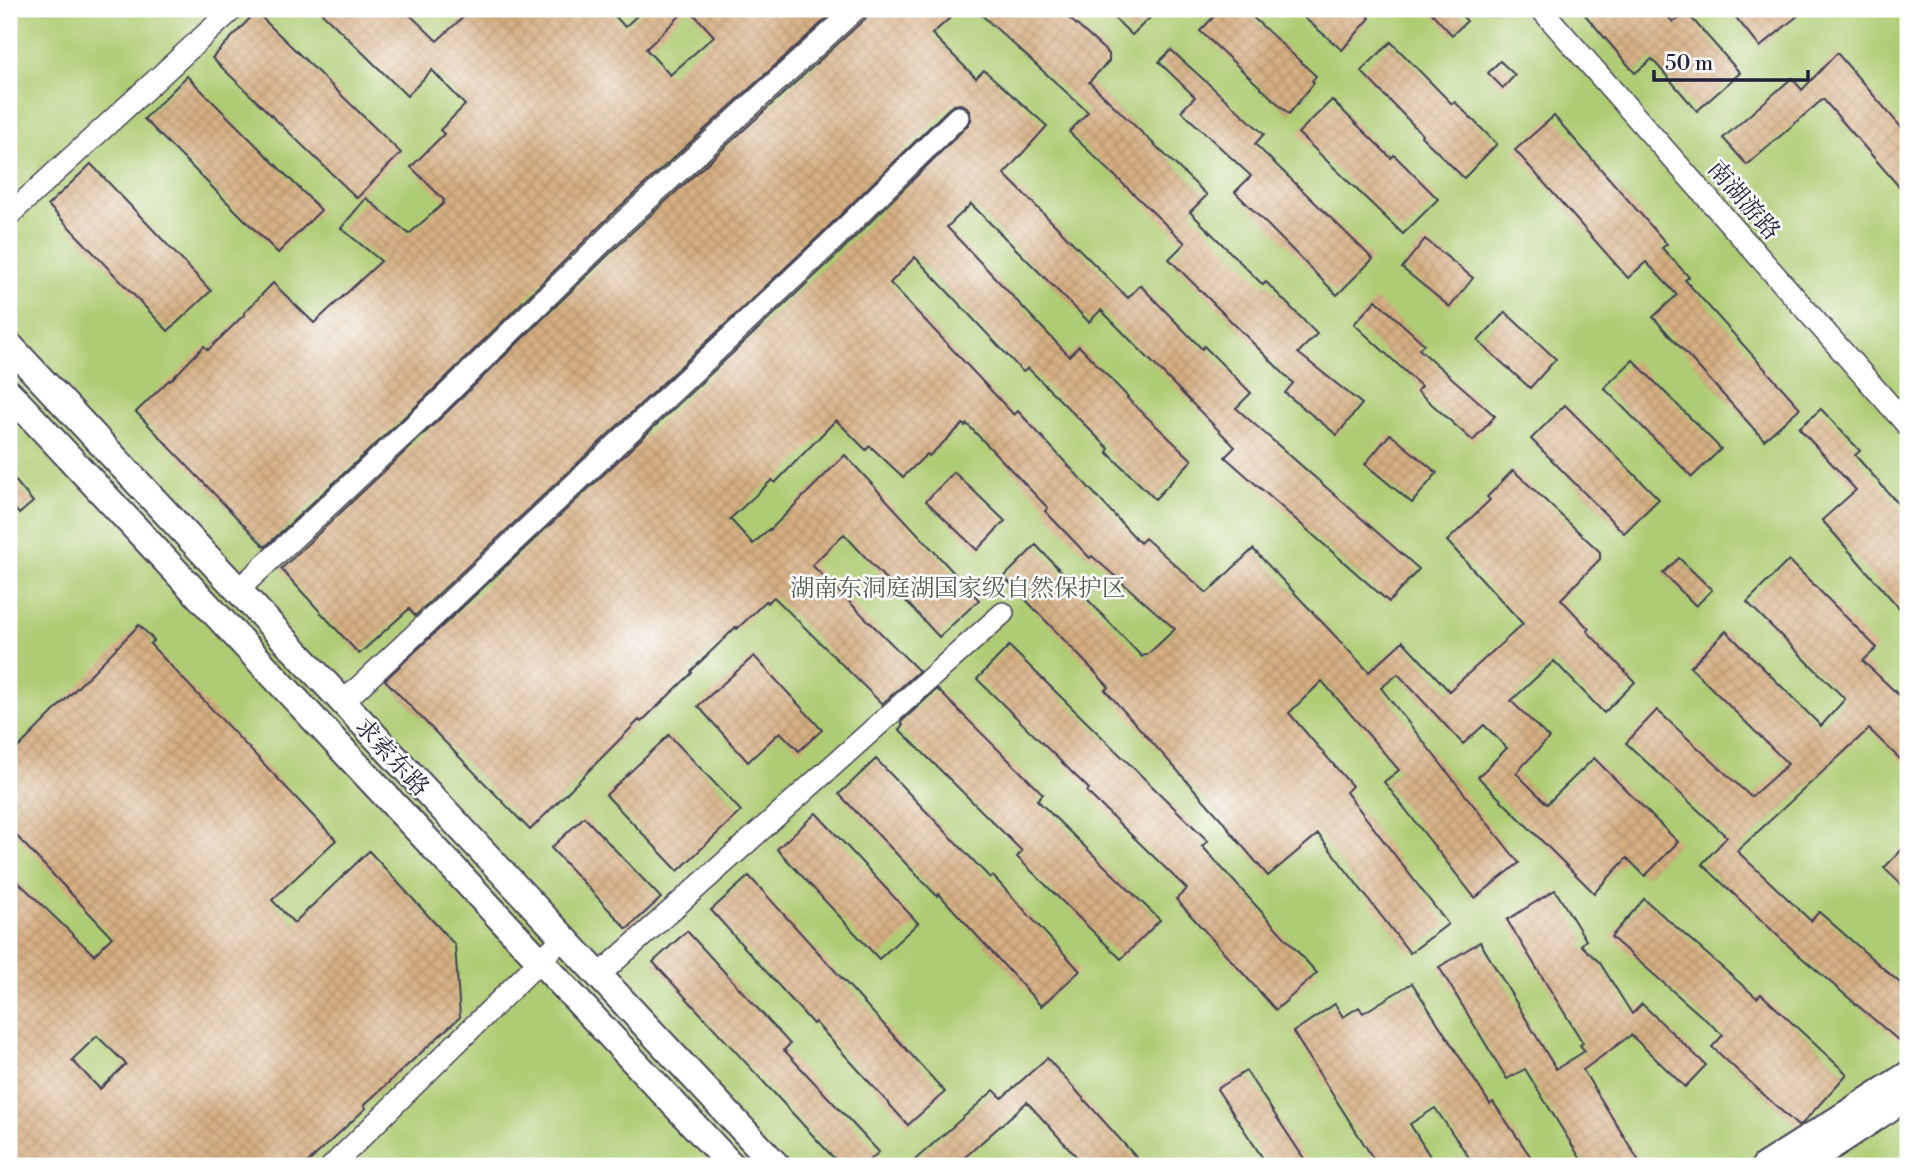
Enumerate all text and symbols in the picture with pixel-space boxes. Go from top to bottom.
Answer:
scale bar [1654,38,1808,82]
text: 50 m [1665,51,1713,77]
street label: 南湖游路 [1700,155,1786,247]
park label: 湖南东洞庭湖国家级自然保护区 [790,574,1126,604]
street label: 求索东路 [348,712,435,803]

